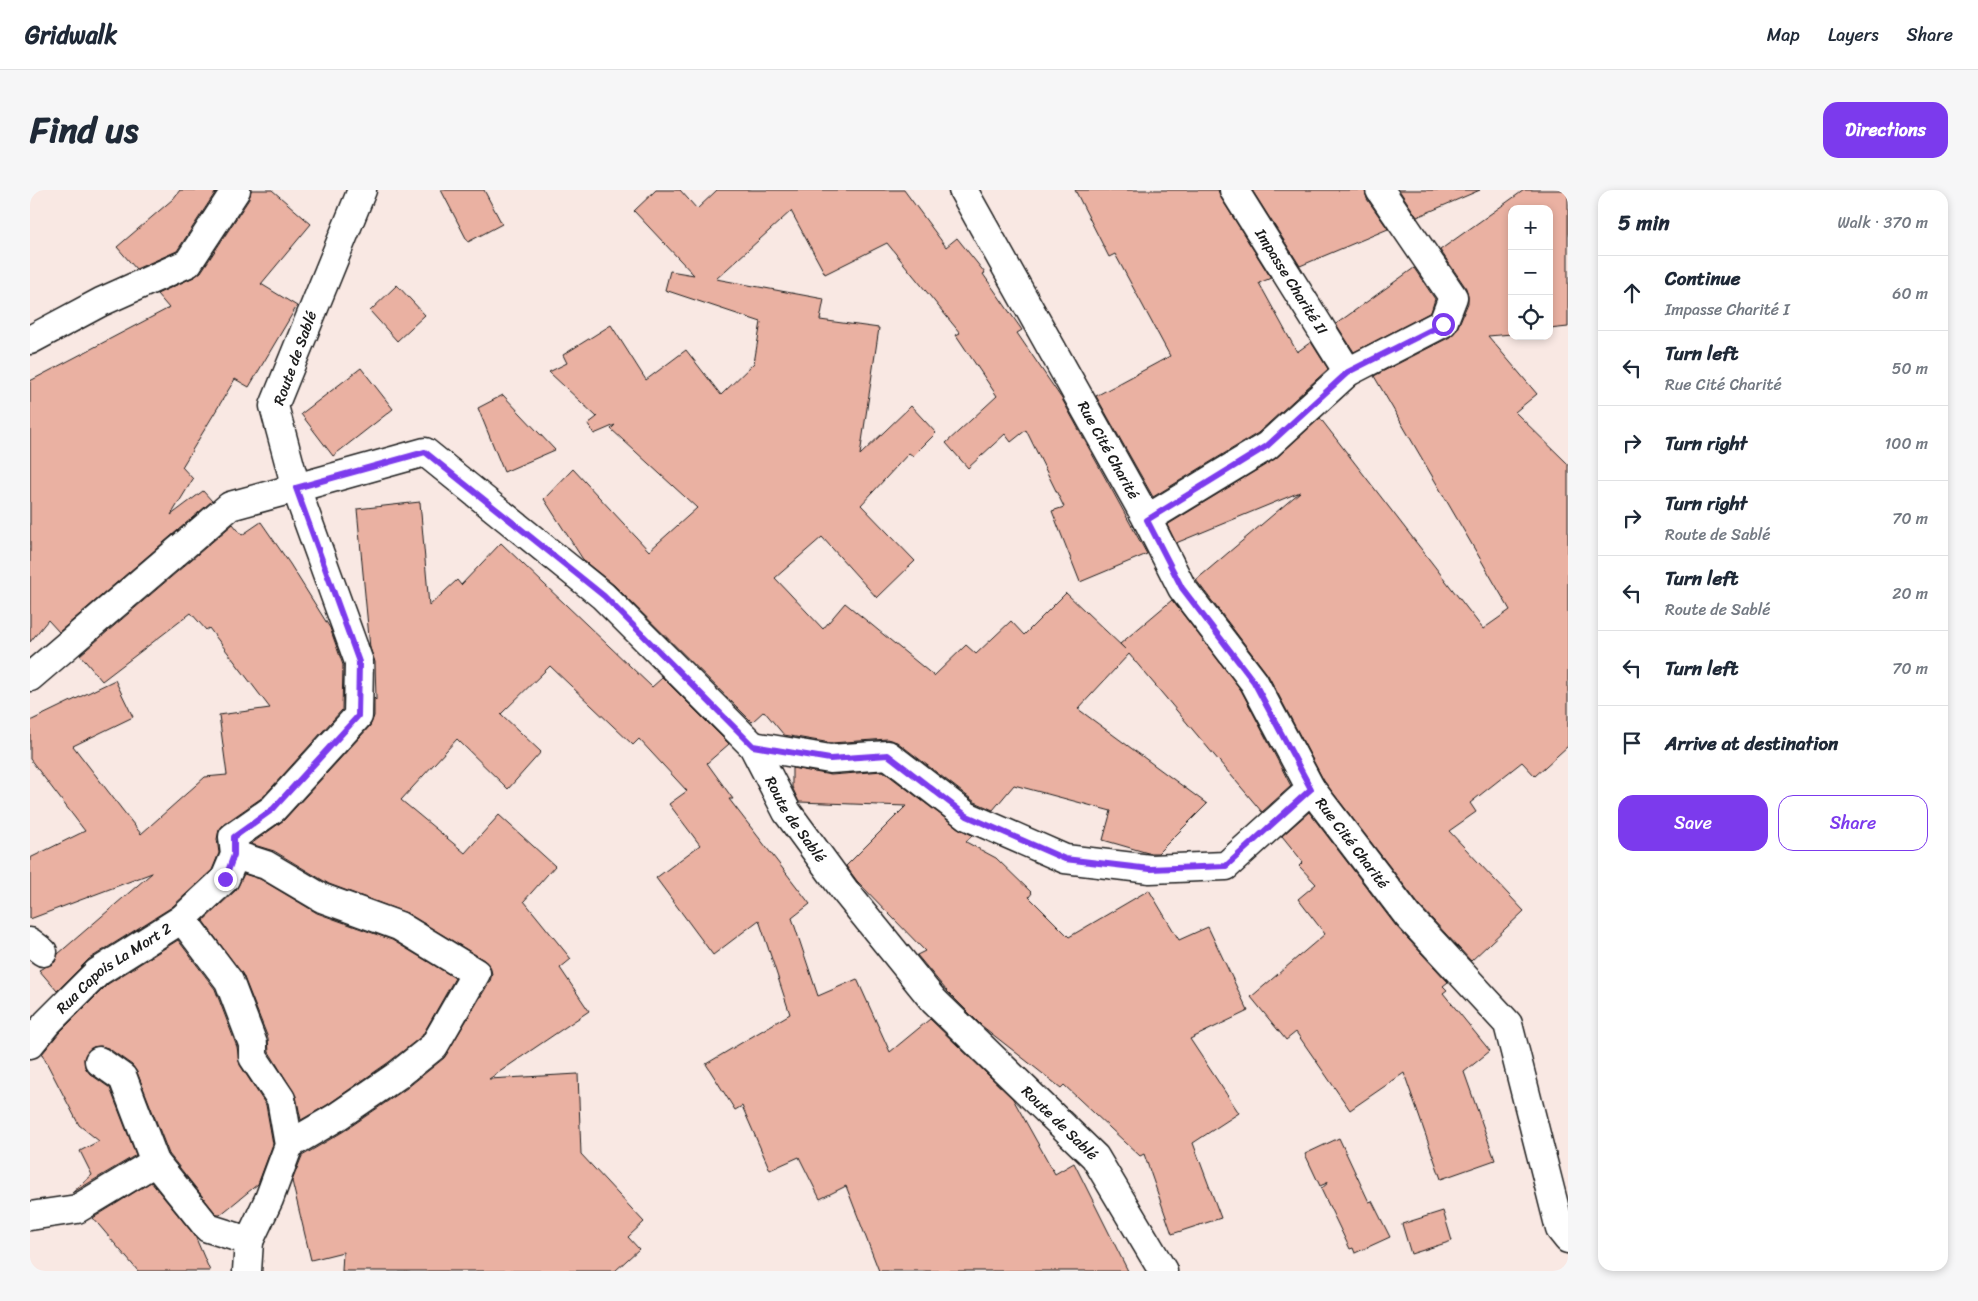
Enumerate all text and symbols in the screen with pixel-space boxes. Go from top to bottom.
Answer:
text: Gridwalk [25,14,117,56]
text: Map [1767,19,1800,51]
text: Layers [1828,19,1879,51]
text: Share [1907,19,1953,51]
text: Find us [30,99,138,161]
button: Directions [1823,102,1948,158]
text: 5 min [1618,204,1670,242]
map controls [1508,205,1553,340]
button: + [1508,205,1553,250]
text: Walk · 370 m [1837,208,1928,237]
street label: Impasse Charité II [1248,222,1335,340]
button: − [1508,250,1553,295]
text: Continue [1665,262,1741,295]
icon: ahead [1618,279,1646,307]
text: 60 m [1892,279,1928,308]
button: locate [1508,295,1553,340]
text: Impasse Charité I [1665,295,1790,324]
street label: Route de Sablé [266,307,324,409]
route start [1432,313,1455,336]
text: Turn left [1665,337,1738,370]
icon: left [1618,354,1646,382]
text: 50 m [1892,354,1928,383]
text: Rue Cité Charité [1665,370,1782,399]
street label: Rue Cité Charité [1070,396,1147,504]
text: Turn right [1665,427,1747,460]
icon: right [1618,429,1646,457]
text: 100 m [1884,429,1928,458]
text: Turn right [1665,487,1747,520]
icon: right [1618,504,1646,532]
text: 70 m [1892,504,1928,533]
text: Route de Sablé [1665,520,1771,549]
text: Turn left [1665,562,1738,595]
icon: left [1618,579,1646,607]
text: 20 m [1892,579,1928,608]
text: Route de Sablé [1665,595,1771,624]
text: Turn left [1665,652,1738,685]
icon: left [1618,654,1646,682]
text: 70 m [1892,654,1928,683]
text: Arrive at destination [1665,727,1838,760]
icon: arrive [1618,729,1646,757]
street label: Route de Sablé [758,771,833,868]
street label: Rue Cité Charité [1309,792,1396,895]
button: Save [1618,795,1768,851]
button: Share [1778,795,1928,851]
route end [214,868,237,891]
street label: Rua Capois La Mort 2 [50,916,177,1020]
street label: Route de Sablé [1015,1079,1105,1167]

